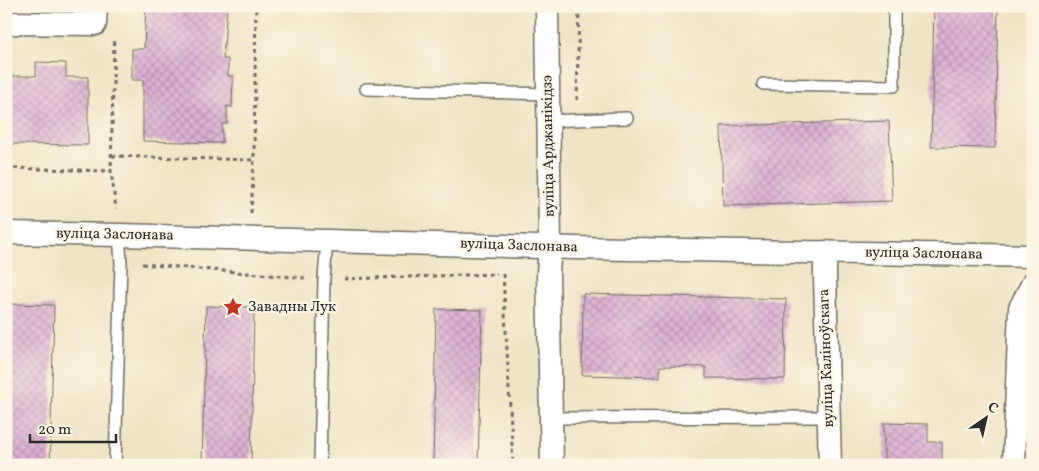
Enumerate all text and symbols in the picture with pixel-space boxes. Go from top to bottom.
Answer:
street label: вуліца Арджанікідзэ [537,75,561,217]
street label: вуліца Заслонава [56,223,174,247]
street label: вуліца Заслонава [460,233,578,259]
street label: вуліца Заслонава [865,242,983,266]
street label: вуліца Каліноўскага [814,288,840,428]
place icon: Завадны Лук [222,296,244,318]
place label: Завадны Лук [248,297,336,318]
north arrow [962,394,1012,444]
text: С [983,398,1001,419]
scale bar [30,411,116,443]
text: 20 m [38,420,71,441]

